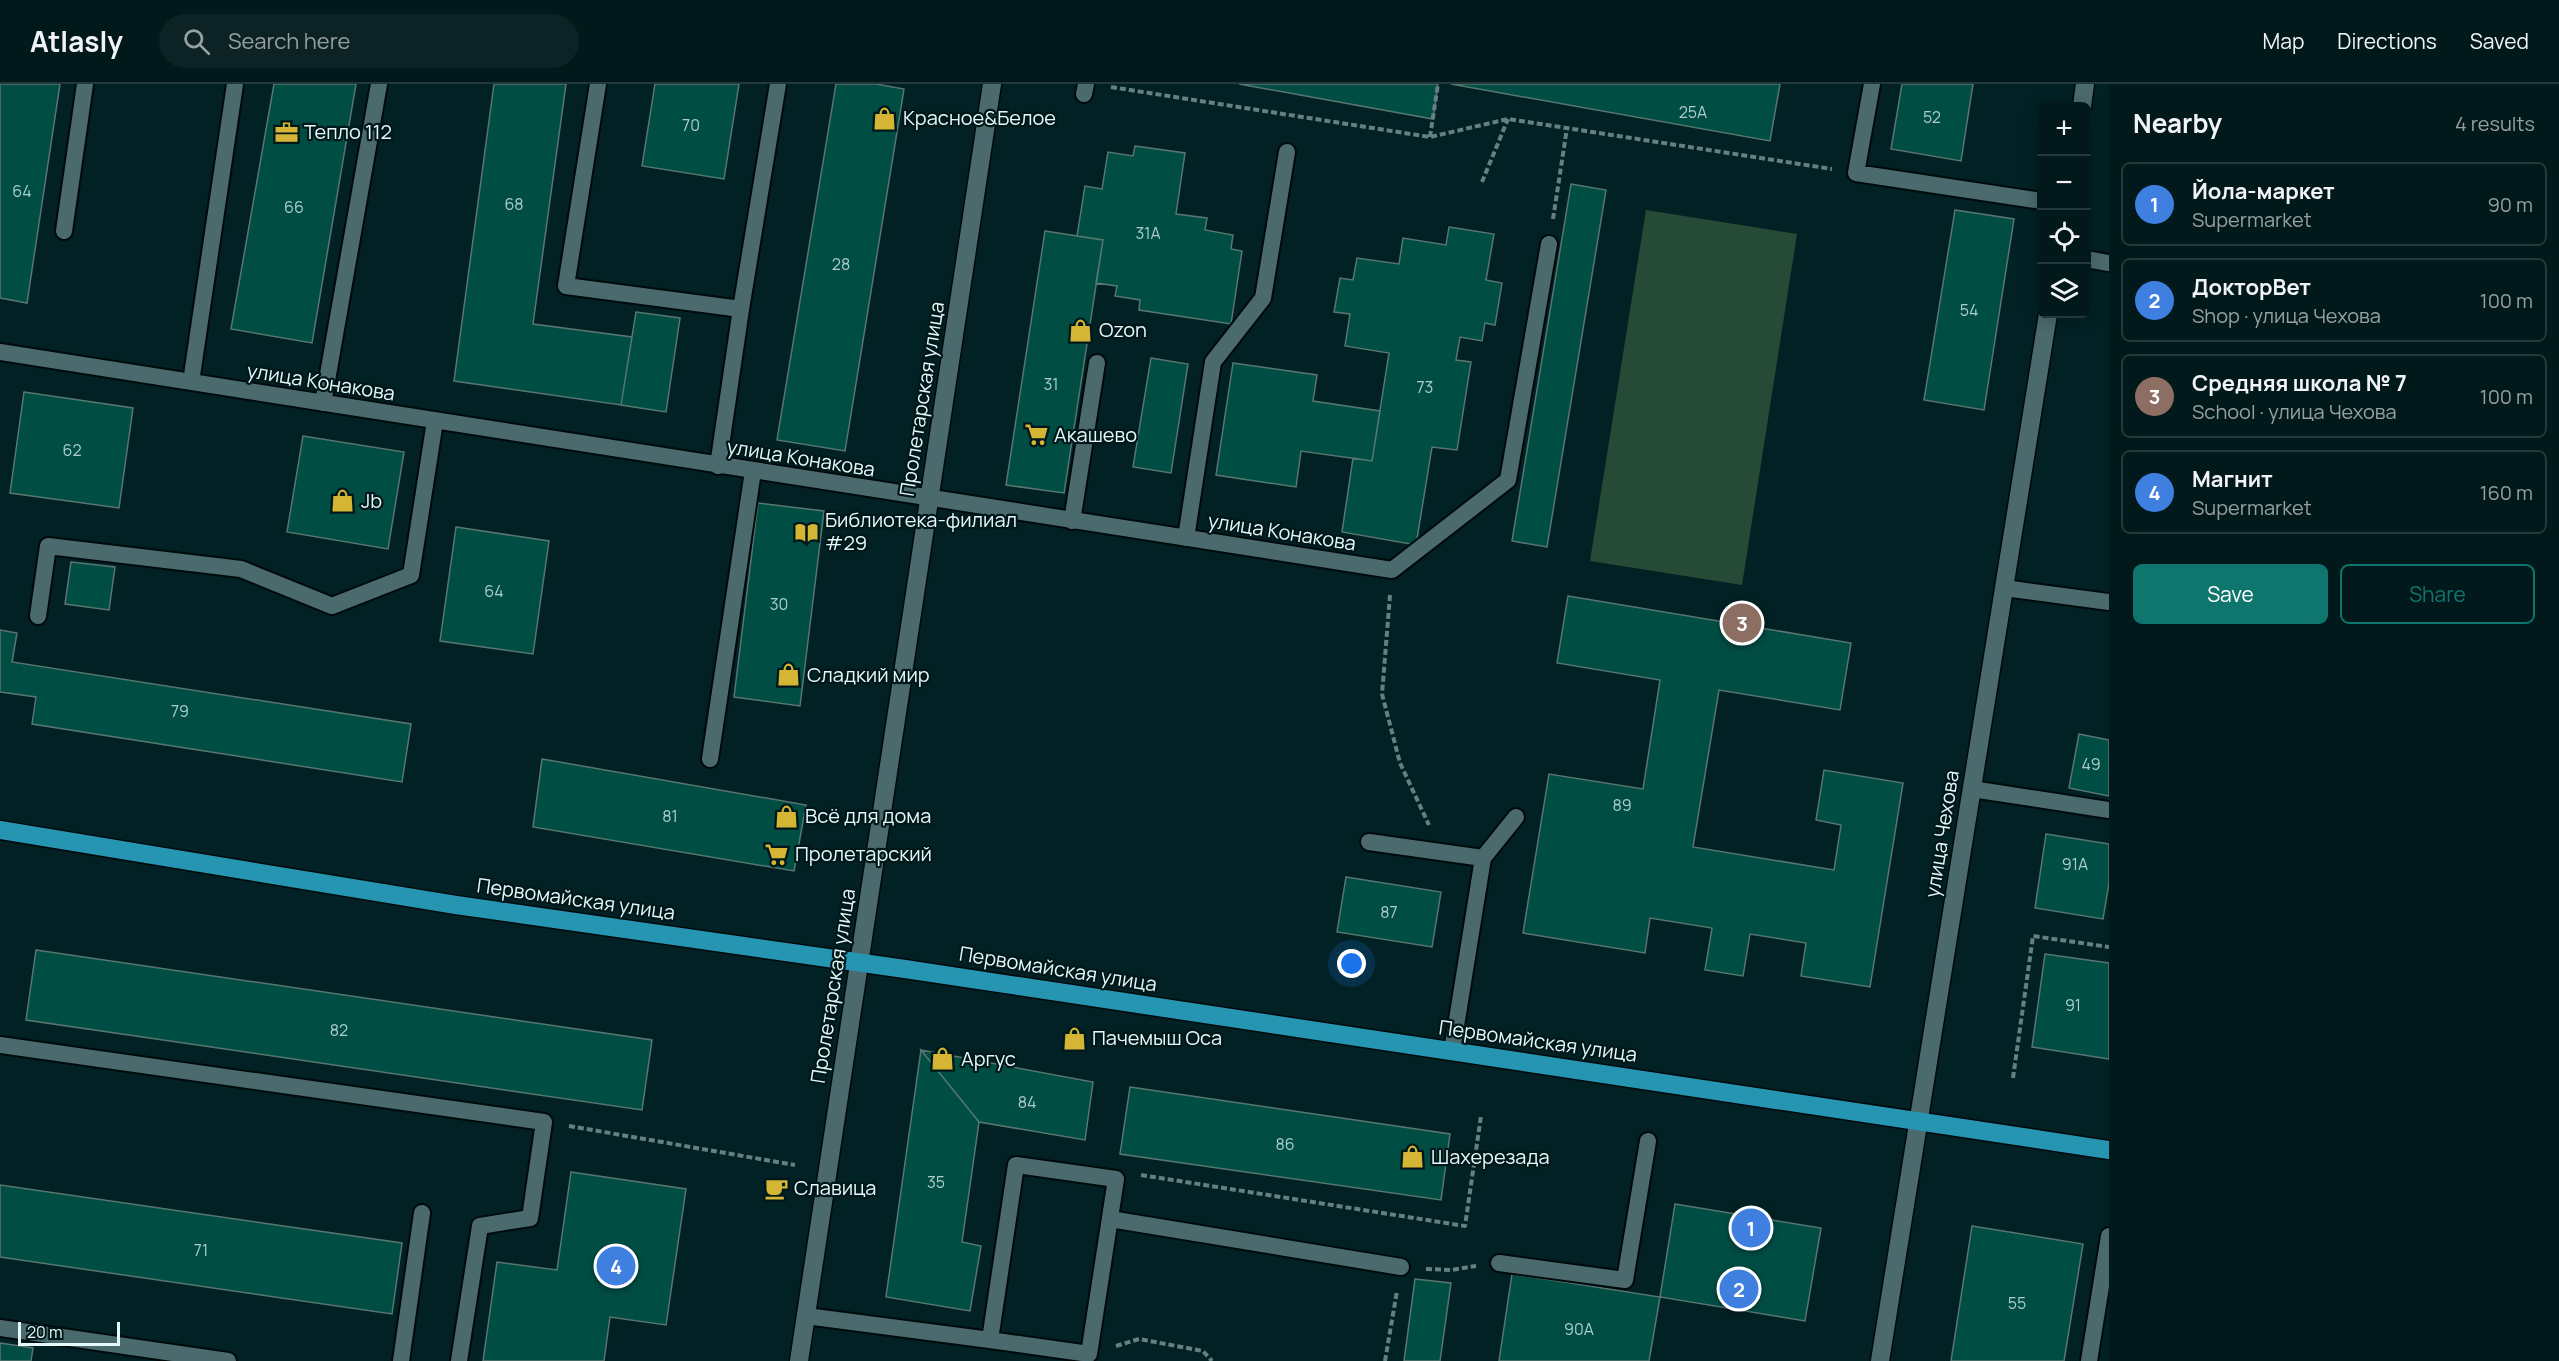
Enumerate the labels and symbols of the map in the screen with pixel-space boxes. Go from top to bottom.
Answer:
house number: 25А [1679,101,1707,123]
place label: Красное&Белое [903,104,1056,131]
shop icon: Красное&Белое [872,105,898,131]
house number: 52 [1923,106,1941,128]
house number: 70 [682,114,700,136]
place label: Тепло 112 [304,118,392,145]
office icon: Тепло 112 [273,119,299,145]
house number: 64 [12,180,32,202]
house number: 68 [504,193,524,215]
house number: 66 [284,196,304,218]
house number: 31А [1135,222,1161,244]
house number: 28 [832,253,850,275]
house number: 54 [1960,299,1978,321]
street label: Пролетарская улица [893,300,950,498]
place label: Ozon [1099,316,1147,343]
shop icon: Ozon [1068,317,1094,343]
street label: улица Конакова [245,356,397,407]
house number: 31 [1043,373,1059,395]
house number: 73 [1417,376,1433,398]
place label: Акашево [1054,421,1137,448]
supermarket icon: Акашево [1023,422,1049,448]
street label: улица Конакова [725,432,877,483]
house number: 62 [62,439,82,461]
place label: Jb [361,487,382,514]
shop icon: Jb [330,488,356,514]
place label: Библиотека-филиал #29 [825,506,1017,556]
street label: улица Конакова [1206,506,1358,557]
library icon: Библиотека-филиал #29 [794,519,820,545]
house number: 64 [484,580,504,602]
house number: 30 [770,593,788,615]
pin: 3 [1722,600,1762,646]
place label: Сладкий мир [807,661,930,688]
shop icon: Сладкий мир [776,662,802,688]
house number: 79 [171,700,189,722]
house number: 49 [2081,753,2101,775]
street label: улица Чехова [1918,768,1965,900]
house number: 89 [1612,794,1632,816]
place label: Всё для дома [805,802,931,829]
shop icon: Всё для дома [774,803,800,829]
house number: 81 [662,805,678,827]
place label: Пролетарский [795,840,932,867]
supermarket icon: Пролетарский [764,841,790,867]
house number: 91А [2062,853,2088,875]
street label: Первомайская улица [475,871,677,926]
street label: Пролетарская улица [804,887,861,1085]
house number: 87 [1380,901,1398,923]
street label: Первомайская улица [957,940,1159,997]
your location [1337,949,1366,978]
house number: 91 [2065,994,2081,1016]
street label: Первомайская улица [1437,1013,1639,1068]
house number: 82 [330,1019,348,1041]
place label: Пачемыш Оса [1092,1024,1222,1051]
shop icon: Пачемыш Оса [1061,1025,1087,1051]
place label: Аргус [961,1045,1016,1072]
shop icon: Аргус [930,1046,956,1072]
house number: 84 [1018,1091,1036,1113]
house number: 86 [1275,1133,1295,1155]
place label: Шахерезада [1431,1143,1550,1170]
shop icon: Шахерезада [1400,1144,1426,1170]
house number: 35 [927,1171,945,1193]
place label: Славица [794,1174,876,1201]
cafe icon: Славица [763,1175,789,1201]
pin: 1 [1732,1206,1770,1250]
house number: 71 [194,1239,208,1261]
pin: 4 [596,1244,636,1288]
pin: 2 [1720,1266,1758,1312]
house number: 55 [2008,1292,2026,1314]
house number: 90А [1564,1318,1594,1340]
scale bar [18,1319,120,1346]

